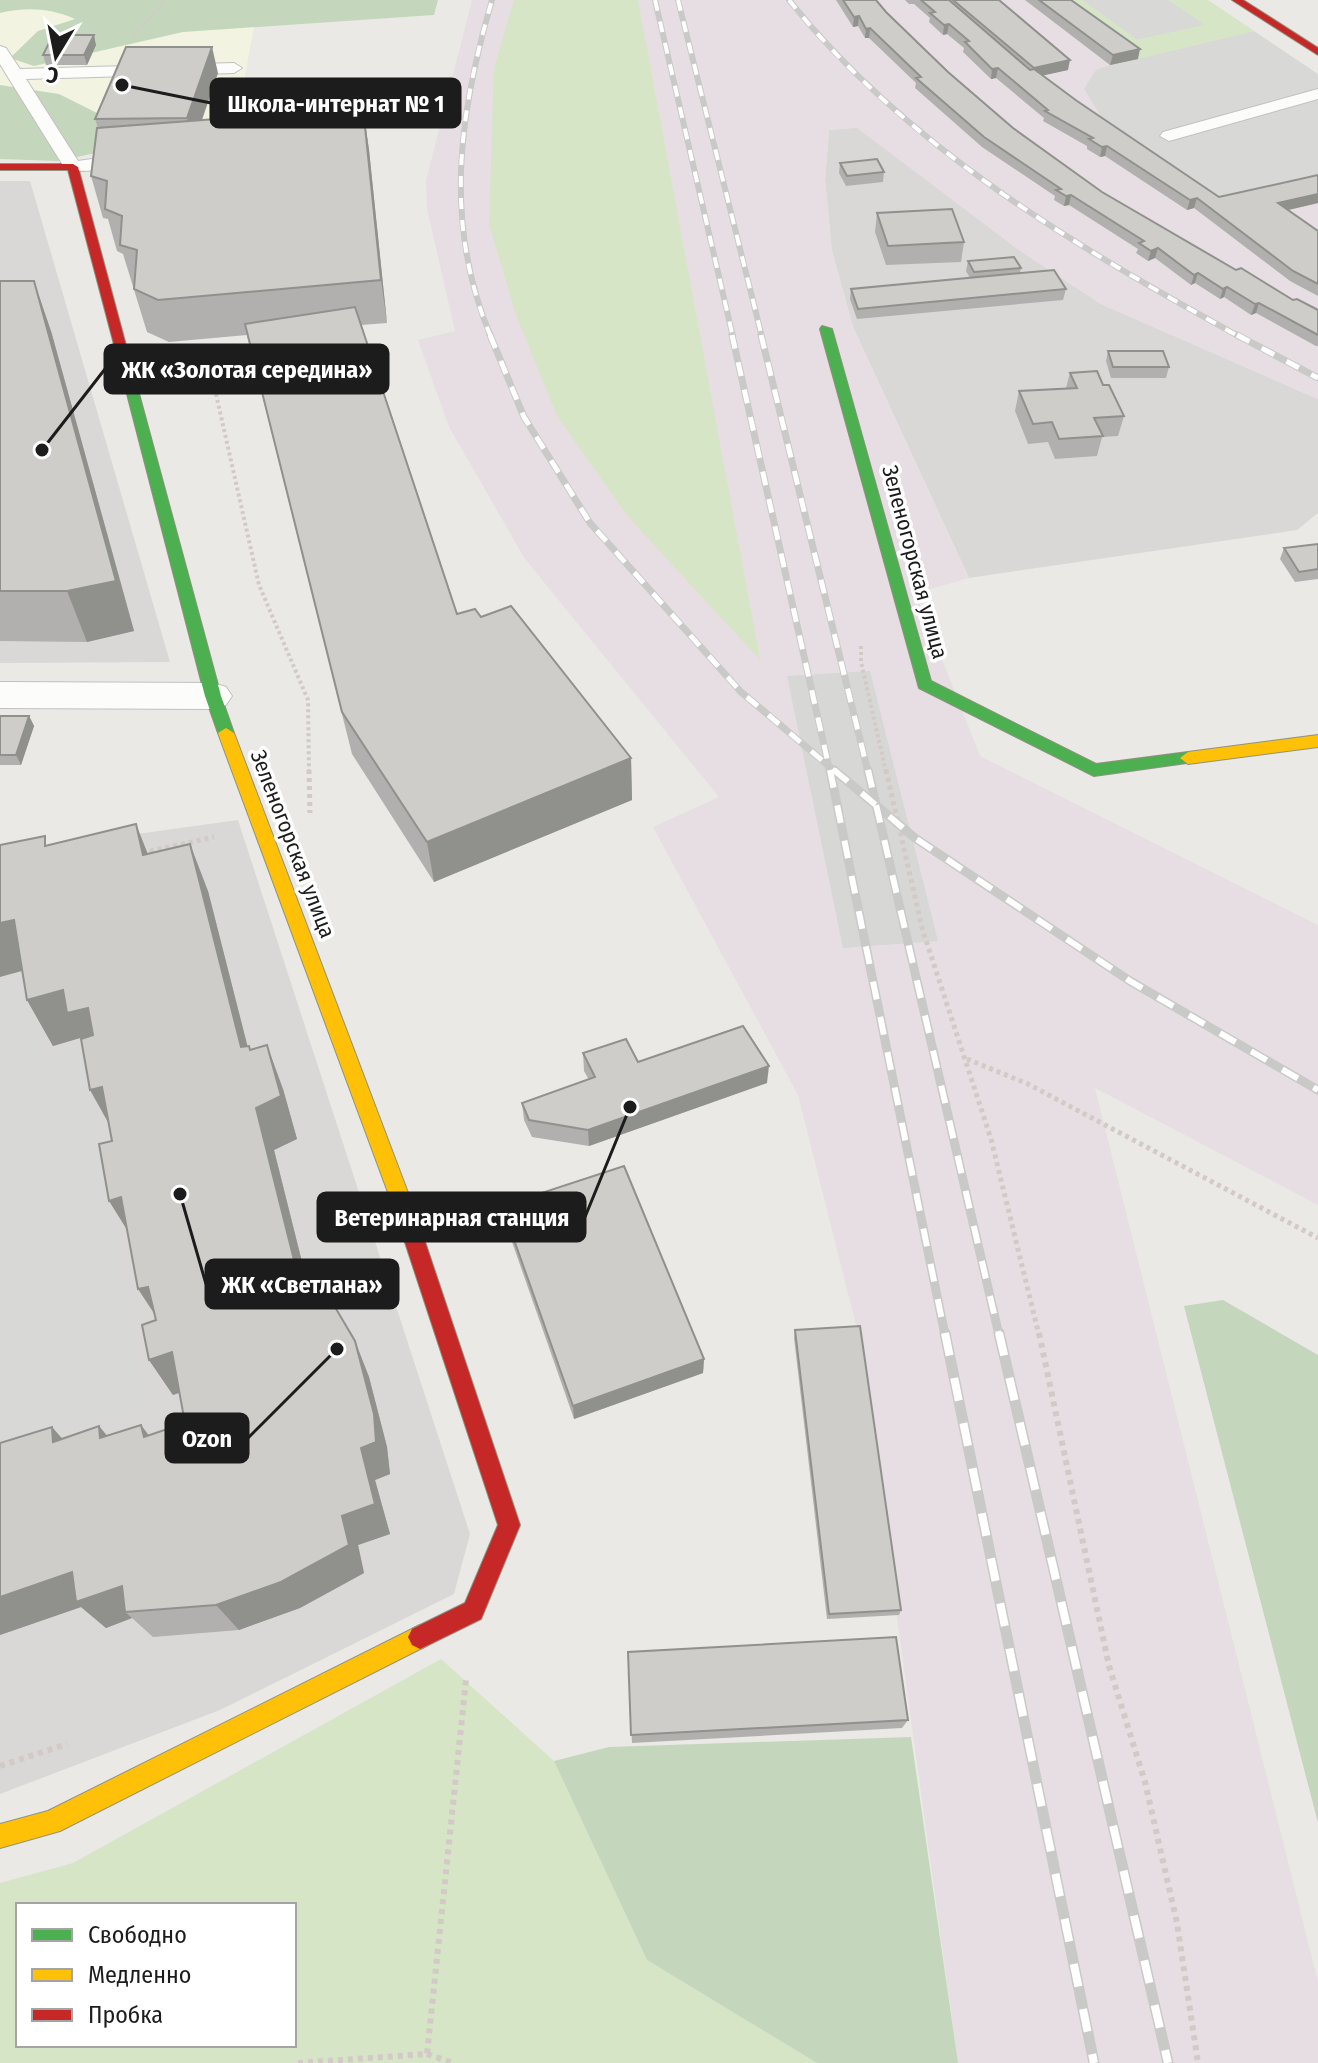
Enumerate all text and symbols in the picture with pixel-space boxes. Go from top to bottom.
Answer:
north arrow [16,16,96,96]
text: С [44,61,61,89]
callout: Школа-интернат № 1 [211,79,460,127]
text: Школа-интернат № 1 [228,90,444,118]
callout: ЖК «Золотая середина» [105,345,388,393]
text: ЖК «Золотая середина» [121,356,372,384]
street label: Зеленогорская улица [876,462,954,662]
street label: Зеленогорская улица [245,746,341,942]
callout: Ветеринарная станция [318,1193,585,1241]
text: Ветеринарная станция [335,1204,569,1232]
callout: ЖК «Светлана» [206,1260,398,1308]
text: ЖК «Светлана» [221,1271,382,1299]
callout: Ozon [166,1414,248,1462]
text: Ozon [182,1425,232,1453]
legend [16,1903,296,2047]
text: Свободно [88,1921,187,1949]
text: Медленно [88,1961,191,1989]
text: Пробка [88,2001,163,2029]

